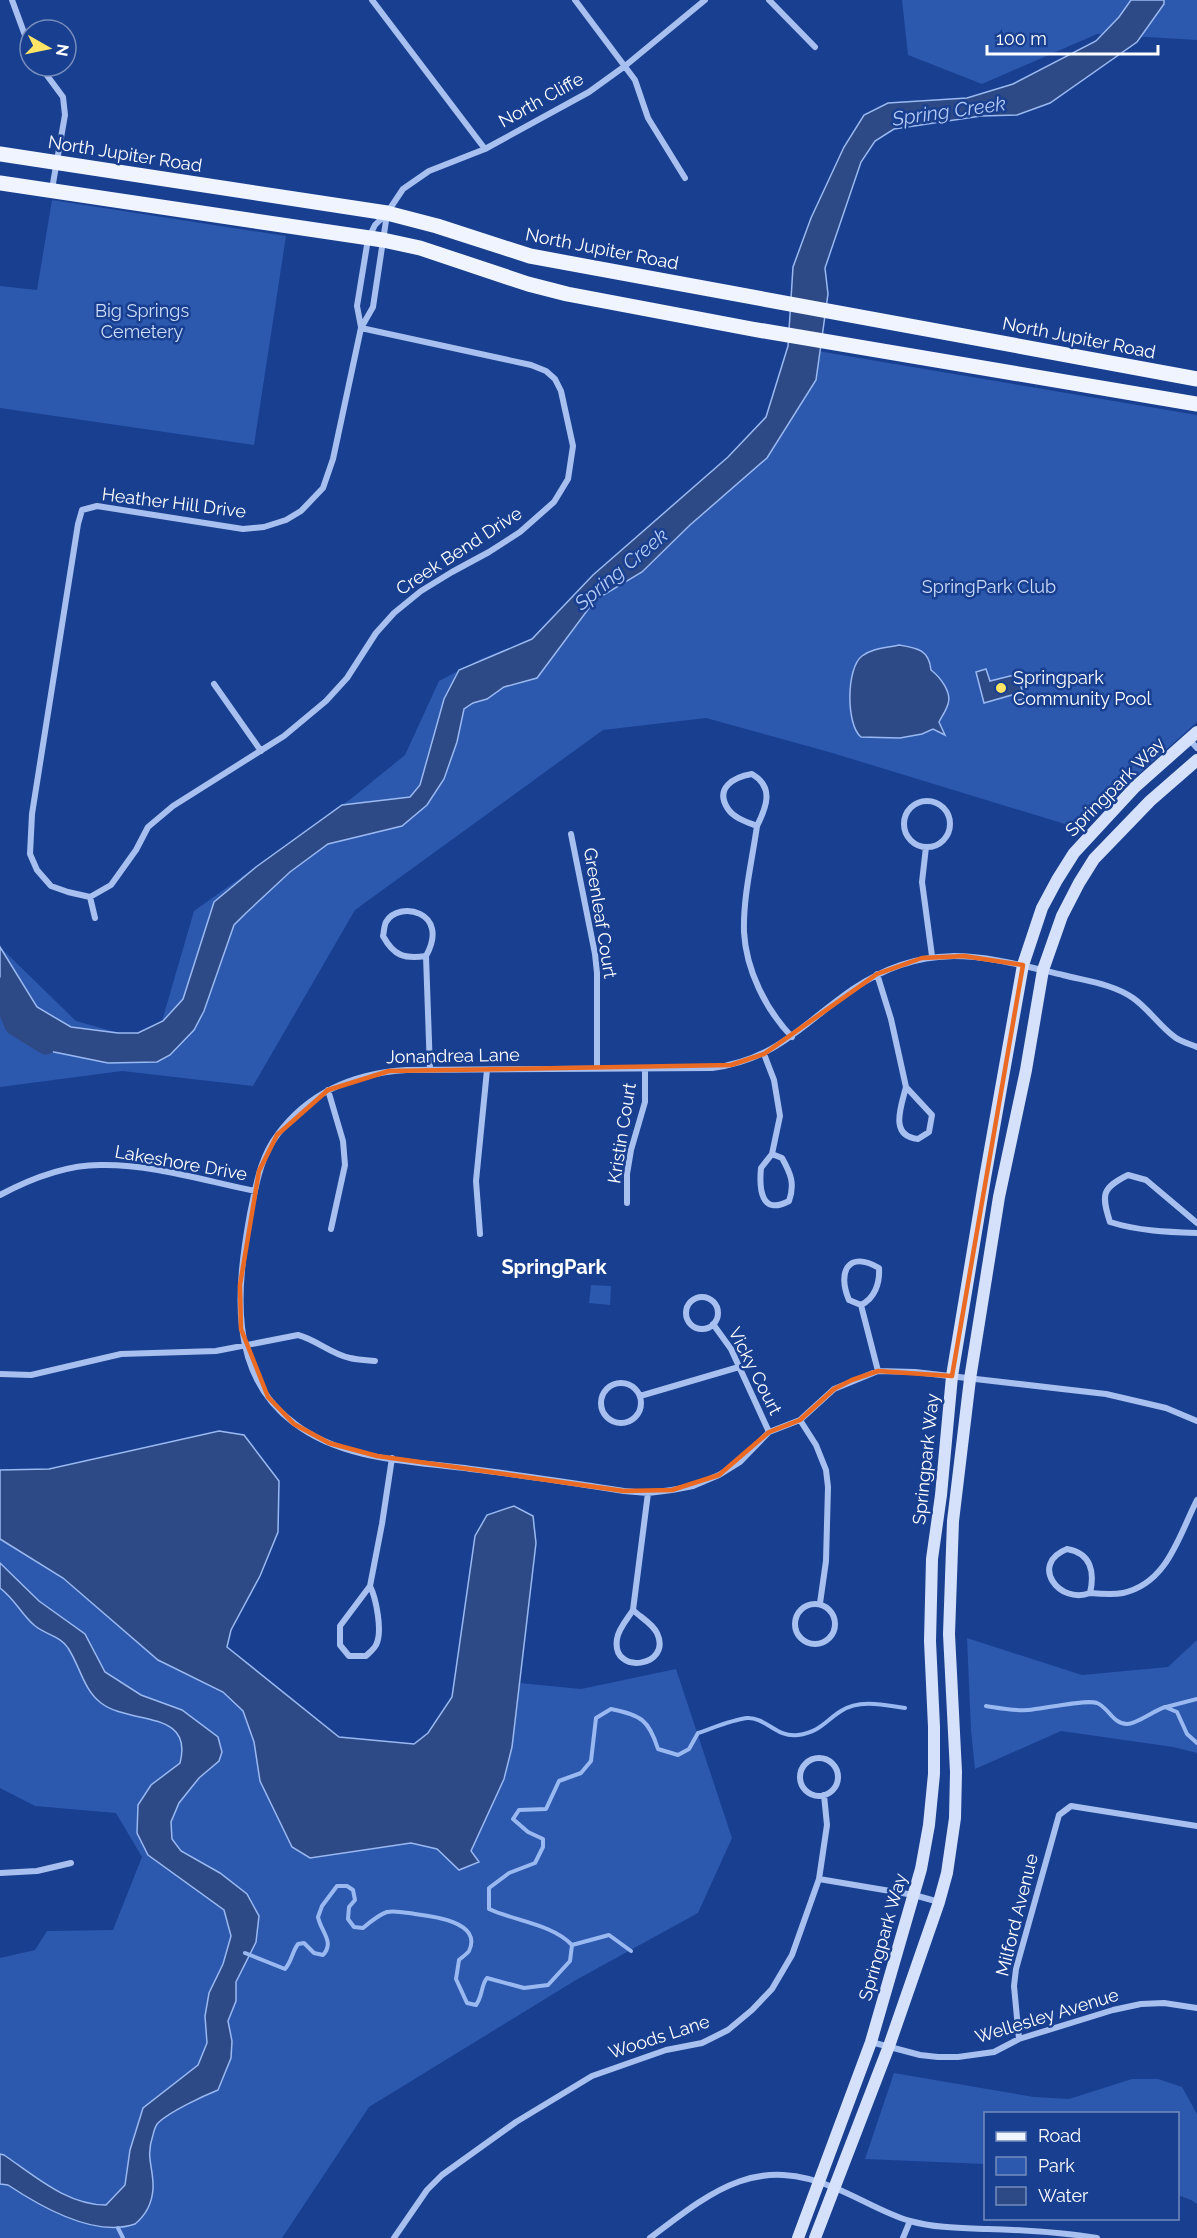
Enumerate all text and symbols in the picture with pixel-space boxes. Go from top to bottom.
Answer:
north arrow [18,18,78,78]
scale bar [987,18,1158,56]
text: 100 m [996,28,1047,49]
text: N [52,43,73,58]
street label: North Cliffe [495,67,587,131]
water label: Spring Creek [890,91,1008,131]
street label: North Jupiter Road [46,131,204,176]
street label: North Jupiter Road [524,223,681,274]
park label: Big Springs Cemetery [95,300,189,342]
street label: North Jupiter Road [1001,312,1158,363]
street label: Heather Hill Drive [101,483,248,522]
street label: Creek Bend Drive [392,502,526,599]
water label: Spring Creek [569,523,673,616]
park label: SpringPark Club [922,576,1056,597]
place label: Springpark Community Pool [1013,667,1152,709]
marker: Springpark Community Pool [994,681,1008,695]
street label: Springpark Way [1061,732,1169,841]
street label: Greenleaf Court [580,846,621,980]
street label: Jonandrea Lane [386,1044,520,1067]
street label: Kristin Court [603,1081,640,1185]
street label: Lakeshore Drive [113,1141,249,1185]
district label: SpringPark [501,1255,607,1279]
street label: Vicky Court [724,1323,786,1418]
street label: Springpark Way [908,1392,943,1526]
street label: Milford Avenue [991,1851,1042,1978]
street label: Springpark Way [854,1870,911,2003]
street label: Wellesley Avenue [973,1984,1122,2047]
street label: Woods Lane [606,2010,712,2063]
legend [984,2112,1179,2220]
text: Road [1038,2125,1081,2146]
text: Park [1038,2155,1075,2176]
text: Water [1038,2185,1089,2206]

